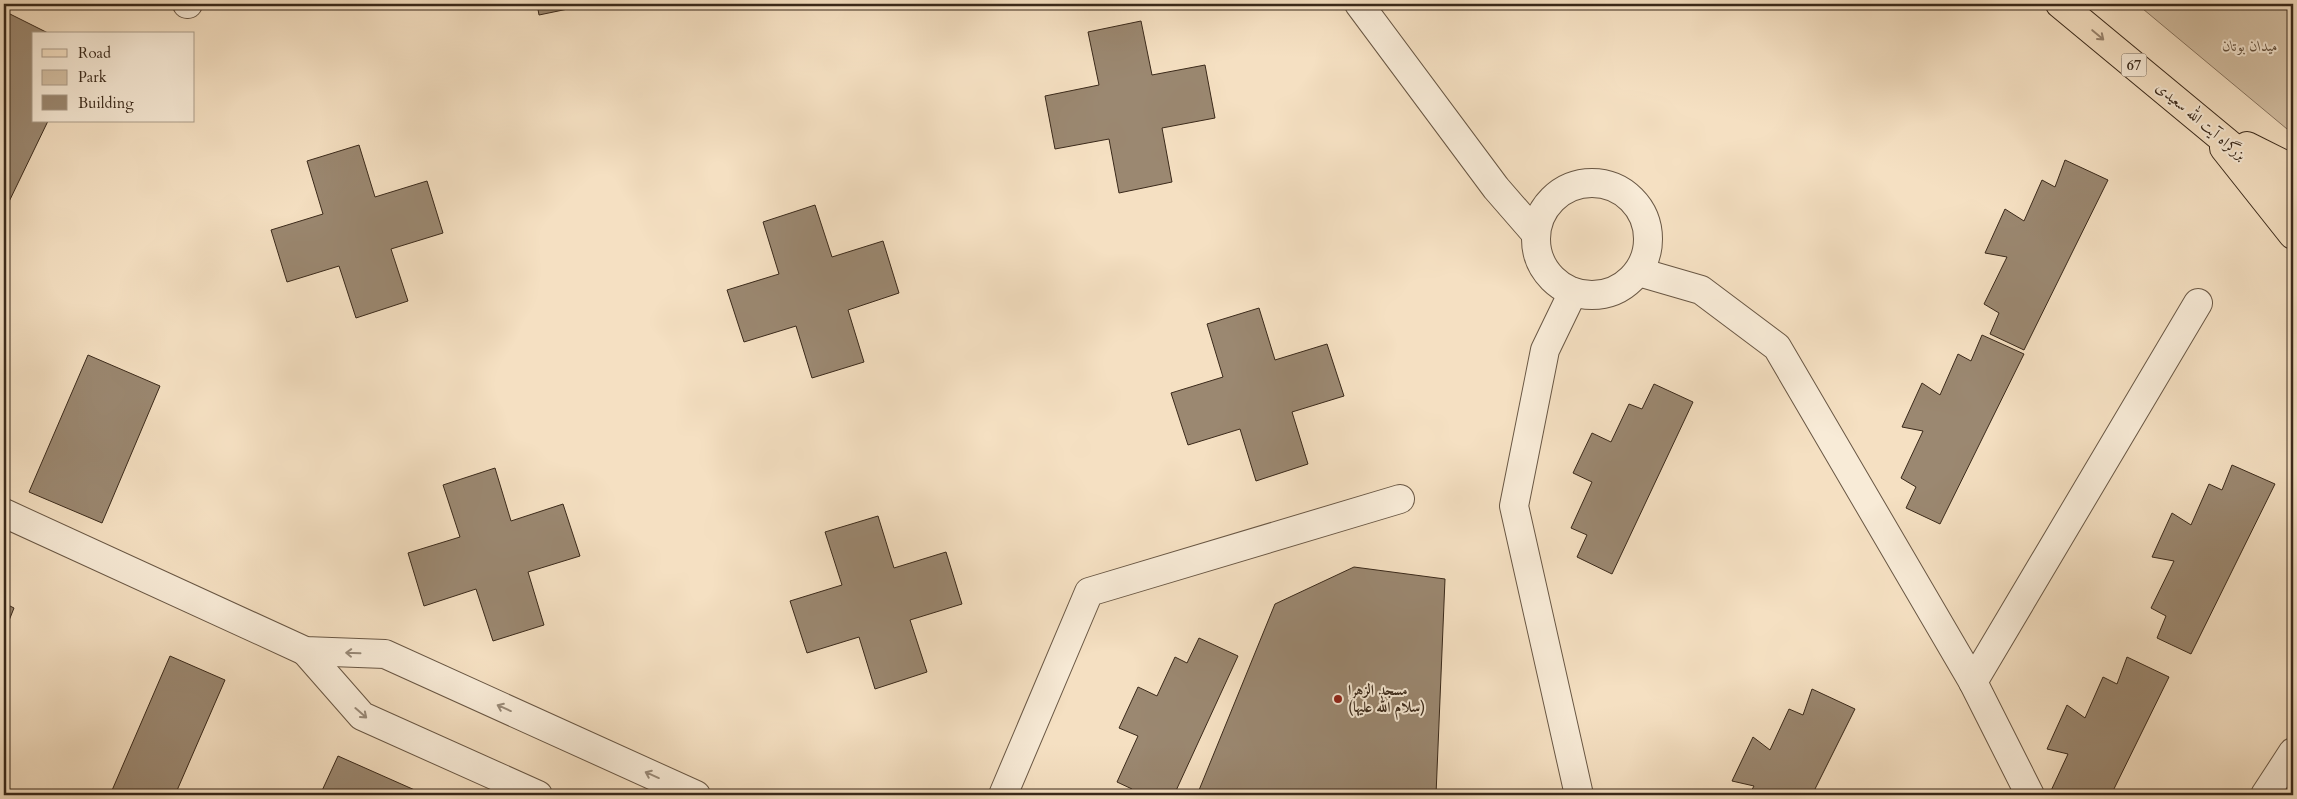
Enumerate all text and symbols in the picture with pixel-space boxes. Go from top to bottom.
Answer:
one-way arrow [2091,29,2104,40]
legend [32,32,195,122]
park label: میدان بوتان [2222,36,2278,56]
text: Road [78,43,111,63]
road number: 67 [2122,54,2146,76]
text: Park [78,67,107,87]
street label: بزرگراه آیت الله سعیدی [2152,76,2252,165]
text: Building [78,93,134,113]
one-way arrow [345,648,361,657]
place label: مسجد الزهرا (سلام الله علیها) [1348,680,1425,720]
marker: مسجد الزهرا (سلام الله علیها) [1332,693,1344,705]
one-way arrow [497,703,512,712]
one-way arrow [355,708,368,719]
one-way arrow [645,770,660,779]

